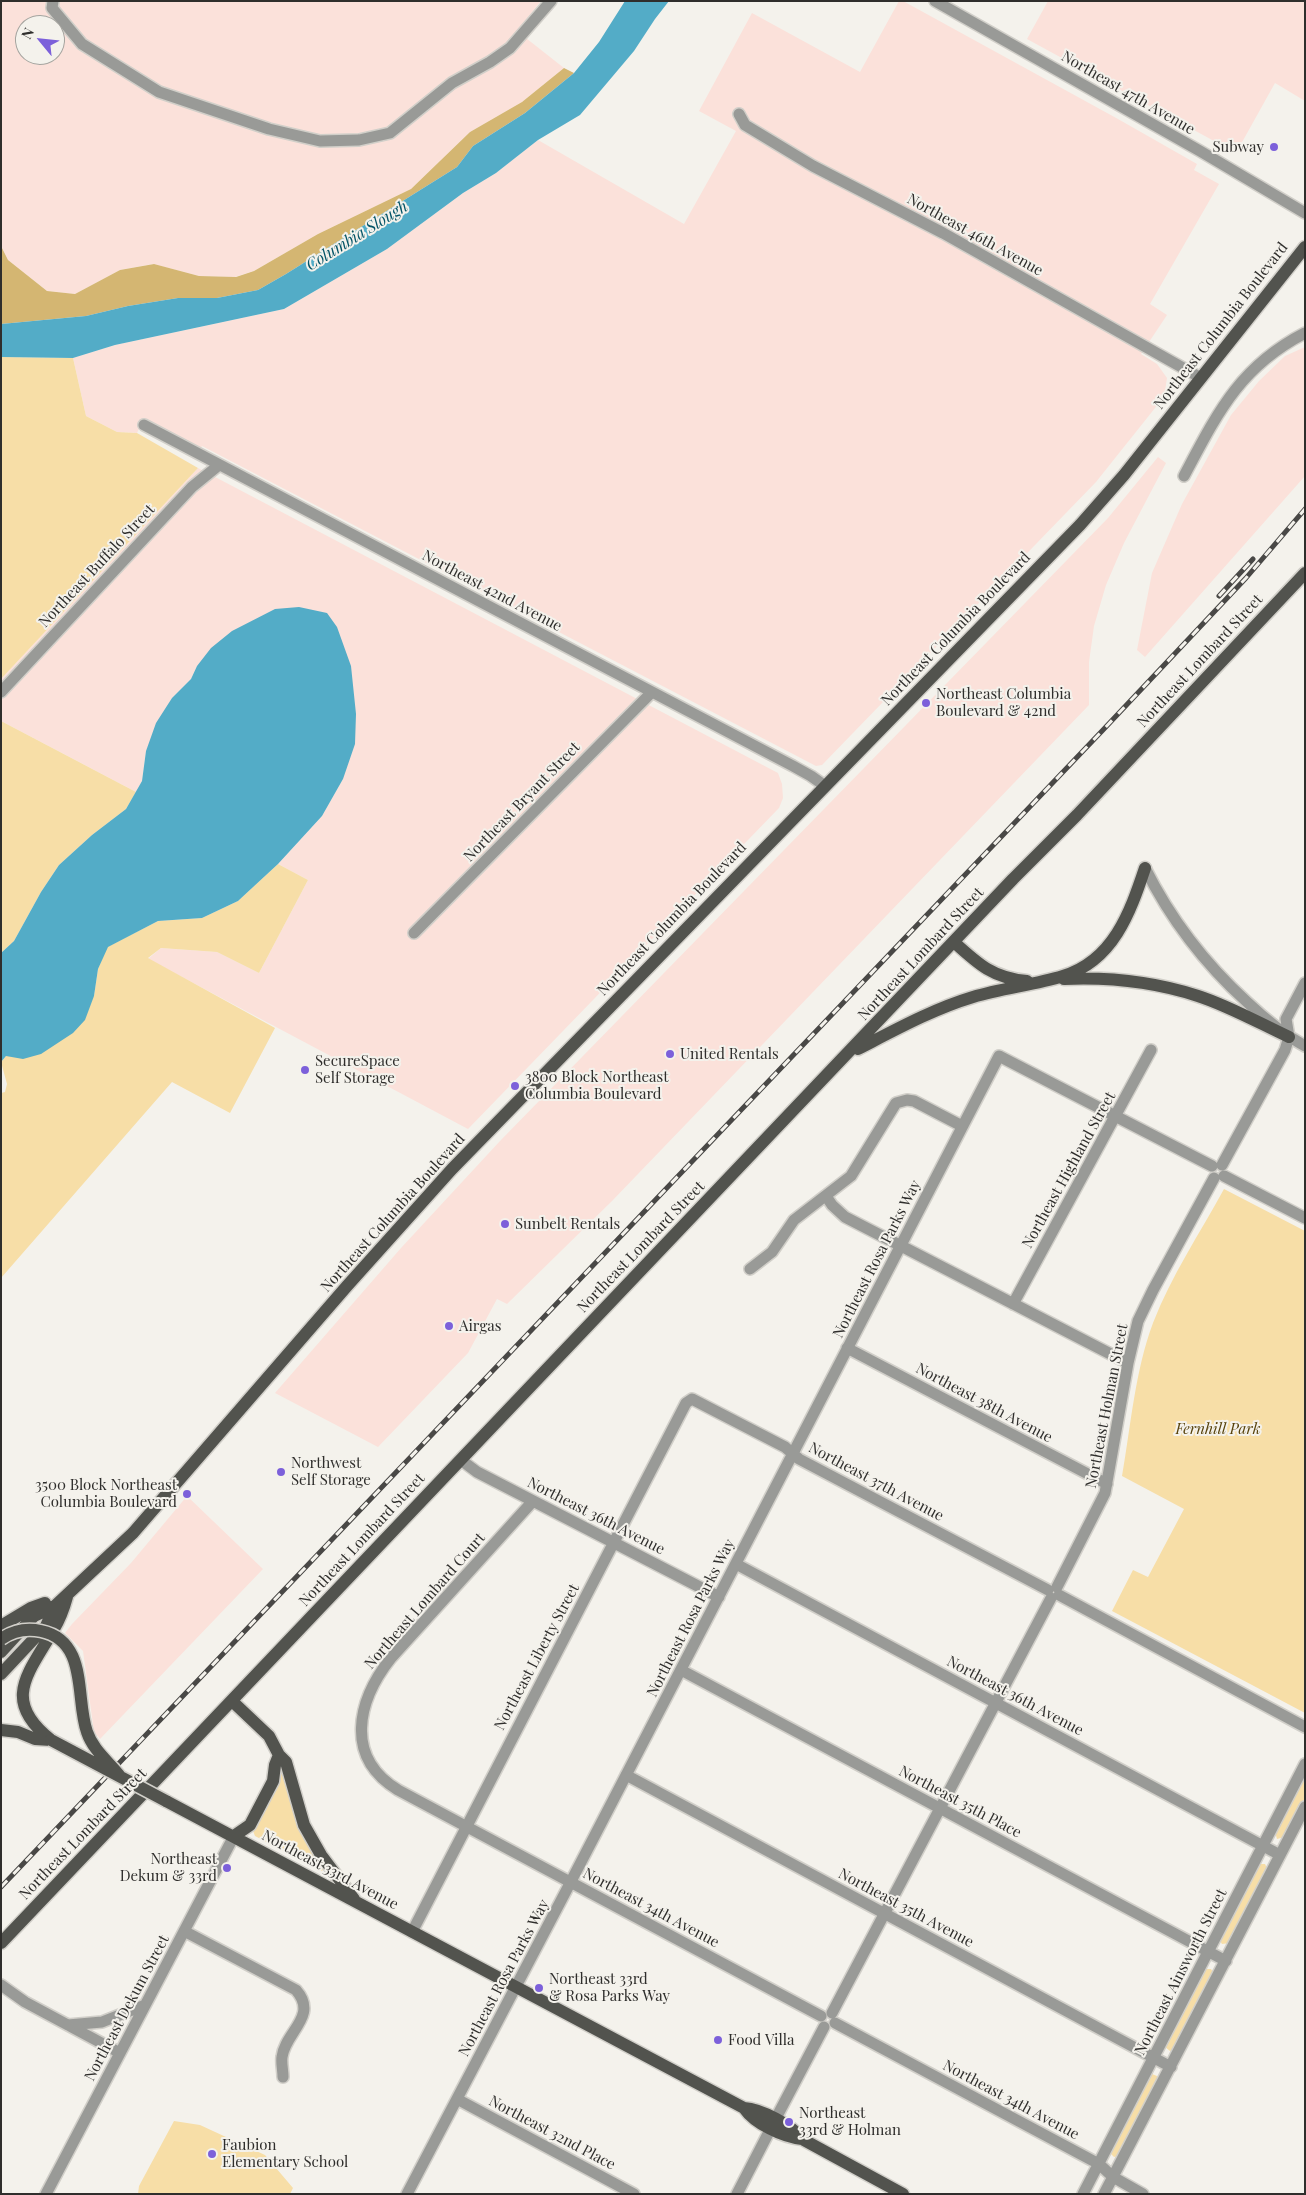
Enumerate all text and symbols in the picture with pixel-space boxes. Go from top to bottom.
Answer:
north arrow [15,15,65,65]
text: N [16,24,38,42]
street label: Northeast 47th Avenue [1058,47,1198,139]
place label: Subway [1212,138,1264,156]
marker: Subway [1268,141,1280,153]
street label: Northeast 46th Avenue [904,190,1046,280]
water label: Columbia Slough [303,197,411,275]
street label: Northeast Columbia Boulevard [1150,239,1292,413]
street label: Northeast Buffalo Street [35,501,159,631]
street label: Northeast 42nd Avenue [419,547,565,635]
street label: Northeast Columbia Boulevard [878,548,1034,710]
street label: Northeast Lombard Street [1134,591,1266,731]
place label: Northeast Columbia Boulevard & 42nd [936,685,1071,720]
marker: Northeast Columbia Boulevard & 42nd [920,697,932,709]
street label: Northeast Bryant Street [460,738,584,866]
street label: Northeast Columbia Boulevard [594,838,750,1000]
street label: Northeast Lombard Street [855,884,987,1024]
place label: United Rentals [680,1045,779,1063]
marker: United Rentals [664,1048,676,1060]
place label: SecureSpace Self Storage [315,1052,400,1087]
marker: SecureSpace Self Storage [299,1064,311,1076]
place label: 3800 Block Northeast Columbia Boulevard [525,1068,669,1103]
marker: 3800 Block Northeast Columbia Boulevard [509,1080,521,1092]
street label: Northeast Highland Street [1018,1089,1120,1251]
street label: Northeast Columbia Boulevard [317,1130,469,1296]
street label: Northeast Rosa Parks Way [829,1177,925,1341]
street label: Northeast Lombard Street [574,1178,708,1316]
place label: Sunbelt Rentals [515,1215,620,1233]
marker: Sunbelt Rentals [499,1218,511,1230]
place label: Airgas [459,1317,501,1335]
marker: Airgas [443,1320,455,1332]
street label: Northeast Holman Street [1082,1322,1132,1490]
street label: Northeast 38th Avenue [913,1359,1055,1447]
park label: Fernhill Park [1176,1420,1260,1438]
street label: Northeast 37th Avenue [805,1439,947,1525]
place label: Northwest Self Storage [291,1454,371,1489]
marker: Northwest Self Storage [275,1466,287,1478]
street label: Northeast Lombard Street [296,1470,428,1610]
street label: Northeast 36th Avenue [524,1473,668,1559]
place label: 3500 Block Northeast Columbia Boulevard [35,1476,177,1511]
marker: 3500 Block Northeast Columbia Boulevard [181,1488,193,1500]
street label: Northeast Lombard Court [361,1529,489,1673]
street label: Northeast Rosa Parks Way [643,1536,739,1700]
street label: Northeast Liberty Street [491,1581,583,1733]
street label: Northeast 36th Avenue [944,1652,1086,1740]
street label: Northeast 35th Place [896,1762,1024,1842]
street label: Northeast Lombard Street [16,1765,150,1903]
street label: Northeast 33rd Avenue [259,1826,401,1914]
place label: Northeast Dekum & 33rd [120,1850,217,1885]
marker: Northeast Dekum & 33rd [221,1862,233,1874]
street label: Northeast 34th Avenue [580,1864,722,1952]
street label: Northeast 35th Avenue [835,1865,977,1951]
street label: Northeast Ainsworth Street [1131,1886,1231,2058]
street label: Northeast Rosa Parks Way [455,1897,553,2059]
street label: Northeast Dekum Street [81,1932,173,2084]
place label: Northeast 33rd & Rosa Parks Way [549,1970,670,2005]
marker: Northeast 33rd & Rosa Parks Way [533,1982,545,1994]
place label: Food Villa [728,2031,795,2049]
marker: Food Villa [712,2034,724,2046]
street label: Northeast 34th Avenue [940,2056,1082,2144]
street label: Northeast 32nd Place [486,2092,618,2174]
place label: Northeast 33rd & Holman [799,2104,901,2139]
marker: Northeast 33rd & Holman [783,2116,795,2128]
place label: Faubion Elementary School [222,2136,348,2171]
marker: Faubion Elementary School [206,2148,218,2160]

